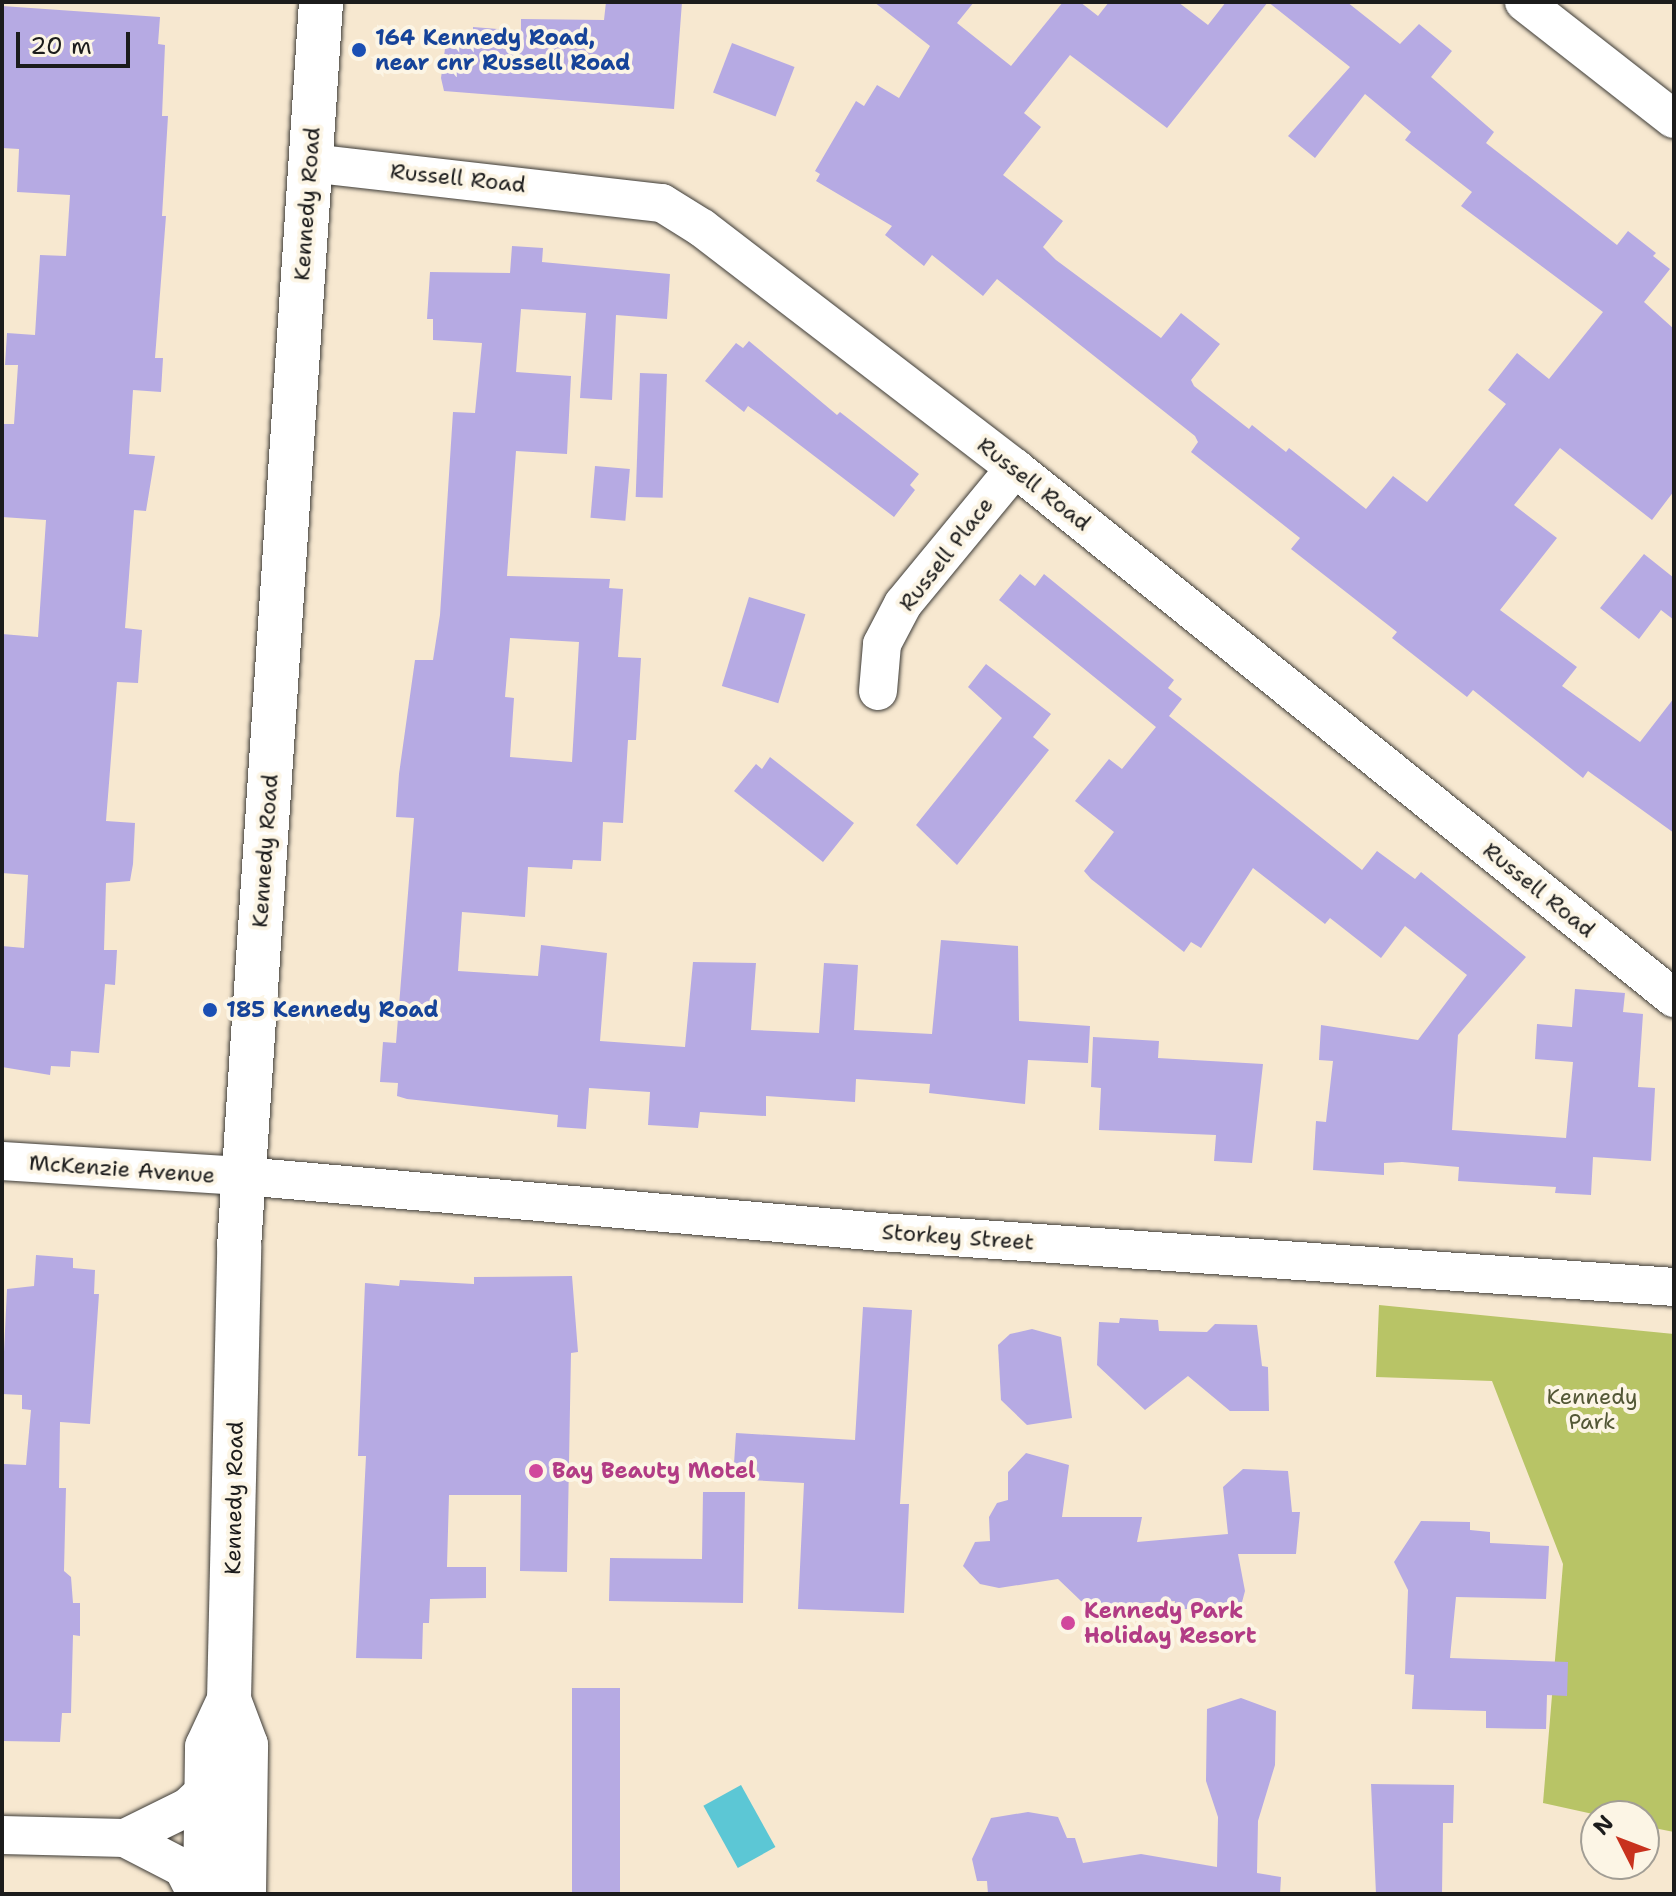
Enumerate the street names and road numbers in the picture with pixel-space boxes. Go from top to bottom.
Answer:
street label: Kennedy Road [288,126,326,282]
street label: Russell Road [389,158,527,198]
street label: Russell Road [972,432,1096,536]
street label: Russell Place [893,492,999,616]
street label: Kennedy Road [246,773,284,929]
street label: Russell Road [1478,837,1600,943]
street label: McKenzie Avenue [28,1149,216,1189]
street label: Storkey Street [881,1219,1035,1255]
street label: Kennedy Road [219,1421,249,1575]

